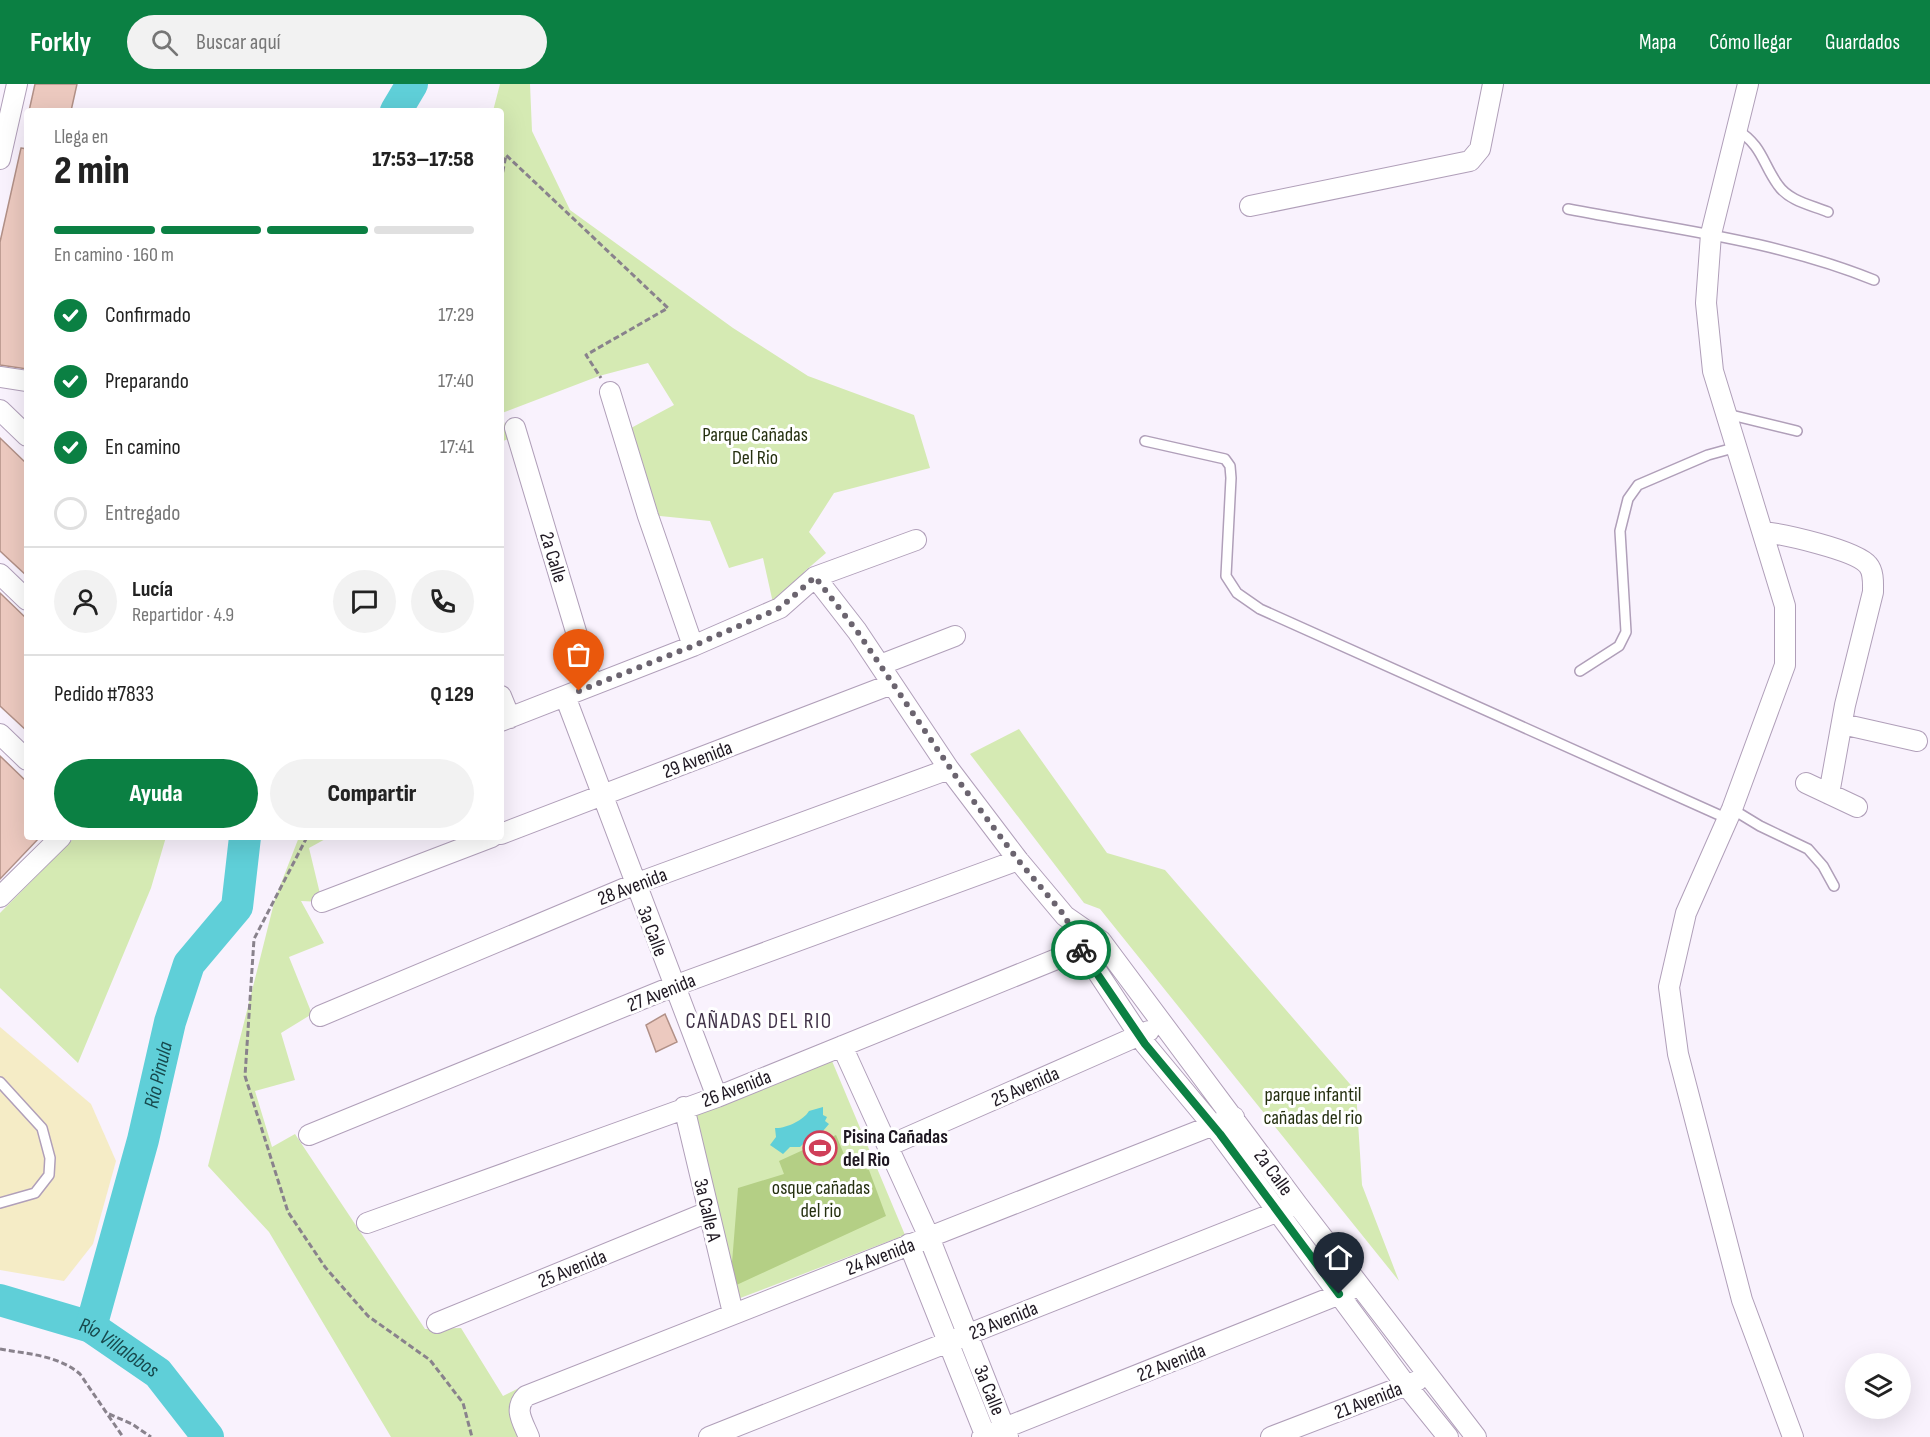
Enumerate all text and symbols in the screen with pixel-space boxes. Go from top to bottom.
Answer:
search box [127,15,547,69]
text: Forkly [30,26,91,59]
icon: search [148,26,181,59]
text: Buscar aquí [196,29,281,56]
text: Mapa [1639,30,1676,55]
text: Cómo llegar [1709,30,1792,55]
text: Guardados [1825,30,1900,55]
text: Llega en [54,125,108,149]
text: 17:53–17:58 [372,146,474,173]
text: 2 min [54,148,130,195]
text: En camino · 160 m [54,243,174,267]
icon: check [54,299,87,332]
text: Confirmado [105,302,191,329]
text: 17:29 [438,303,474,327]
icon: check [54,365,87,398]
text: Preparando [105,368,189,395]
text: 17:40 [438,369,474,393]
park label: Parque Cañadas Del Rio [702,423,808,470]
icon: check [54,431,87,464]
text: En camino [105,434,181,461]
text: 17:41 [440,435,474,459]
text: Entregado [105,500,180,527]
street label: 2a Calle [534,529,572,586]
button: person [54,570,117,633]
button: chat [333,570,396,633]
button: phone [411,570,474,633]
text: Lucía [132,576,173,603]
text: Repartidor · 4.9 [132,603,234,627]
pin [553,629,604,691]
icon: bag [562,638,595,671]
text: Pedido #7833 [54,681,154,708]
text: Q 129 [430,681,474,708]
street label: 29 Avenida [659,736,736,784]
button: Ayuda [54,759,258,828]
button: Compartir [270,759,474,828]
street label: 28 Avenida [594,863,670,911]
street label: 3a Calle [632,903,673,960]
courier [1051,920,1111,980]
icon: bike [1065,934,1098,967]
street label: 27 Avenida [624,968,699,1017]
district label: CAÑADAS DEL RIO [685,1009,833,1034]
water label: Río Pinula [139,1039,178,1111]
street label: 25 Avenida [988,1061,1063,1112]
street label: 26 Avenida [698,1065,774,1113]
park label: parque infantil cañadas del rio [1263,1083,1363,1130]
place label: Pisina Cañadas del Rio [843,1125,948,1172]
sports icon: Pisina Cañadas del Rio [802,1130,838,1166]
street label: 2a Calle [1248,1145,1298,1201]
park label: osque cañadas del rio [772,1176,870,1223]
street label: 3a Calle A [688,1177,726,1244]
pin [1313,1232,1364,1294]
street label: 24 Avenida [842,1233,918,1281]
icon: home [1322,1241,1355,1274]
street label: 25 Avenida [535,1244,610,1293]
street label: 23 Avenida [965,1296,1041,1346]
water label: Río Villalobos [76,1312,164,1383]
street label: 22 Avenida [1134,1338,1209,1388]
map controls [1845,1353,1911,1419]
button: layers [1845,1353,1911,1419]
street label: 3a Calle [968,1362,1010,1419]
street label: 21 Avenida [1331,1377,1406,1425]

